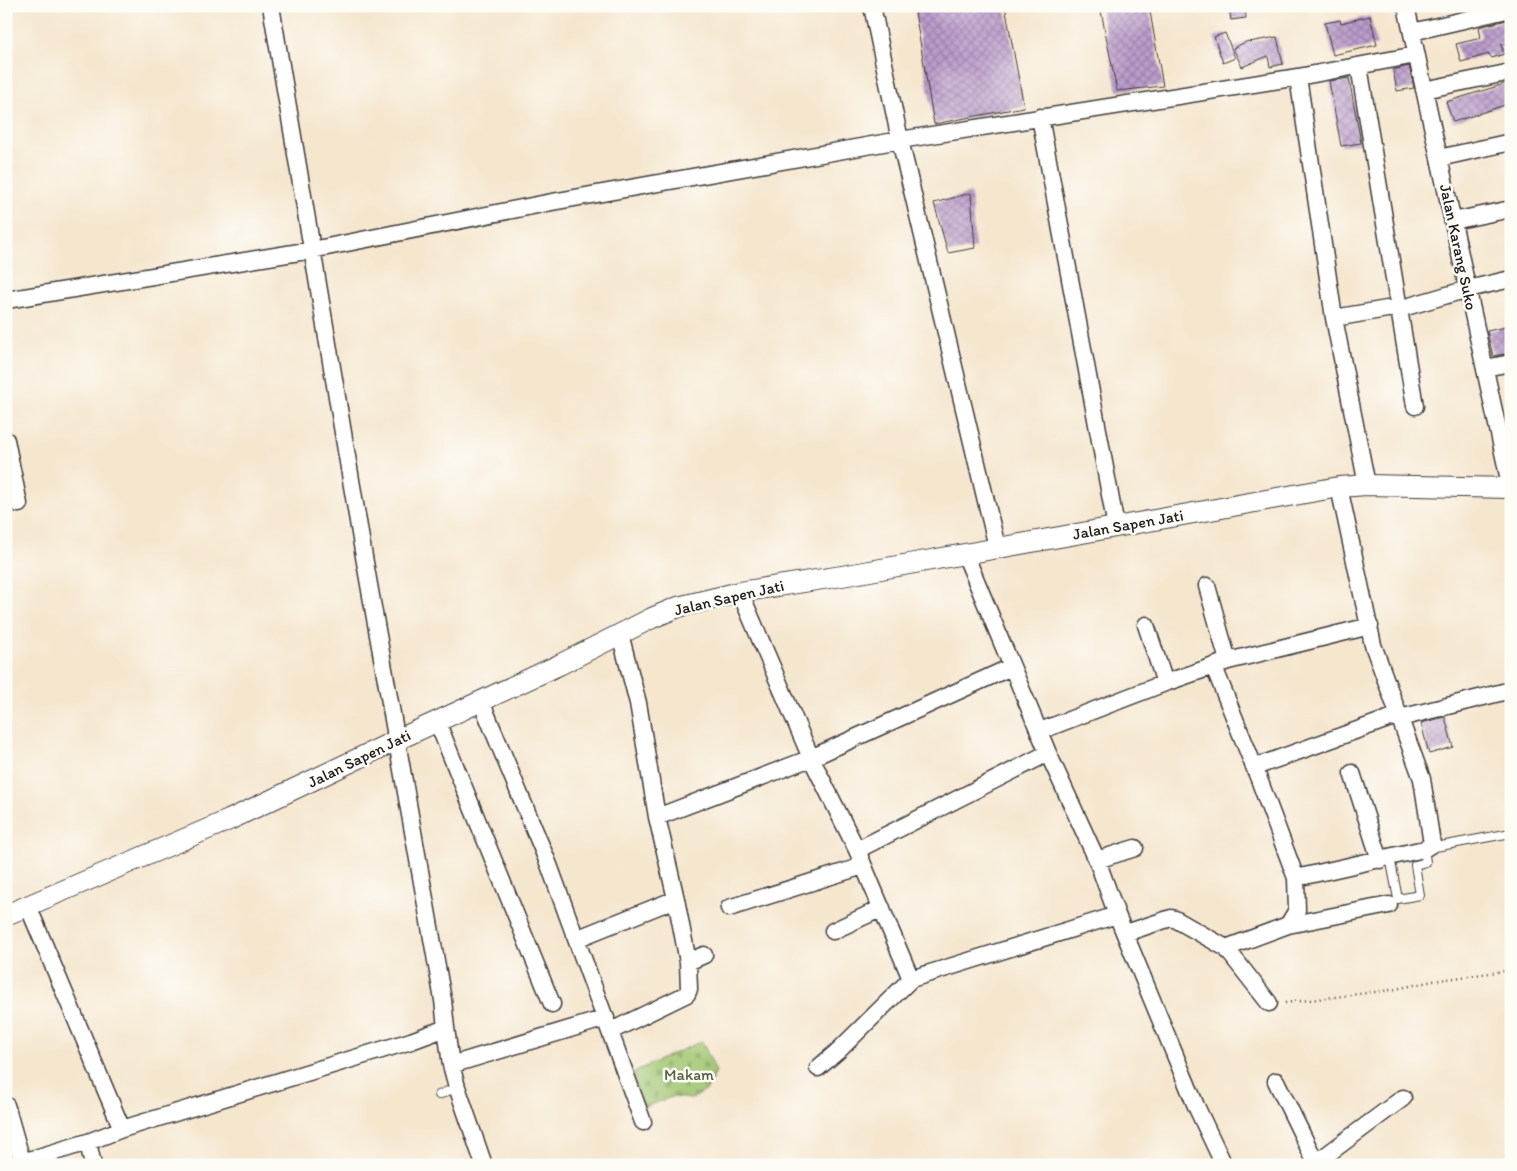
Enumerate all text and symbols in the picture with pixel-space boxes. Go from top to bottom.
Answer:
street label: Jalan Karang Suko [1436,182,1481,312]
street label: Jalan Sapen Jati [1071,505,1185,544]
street label: Jalan Sapen Jati [672,576,786,619]
street label: Jalan Sapen Jati [305,725,414,792]
park label: Makam [664,1065,714,1084]

